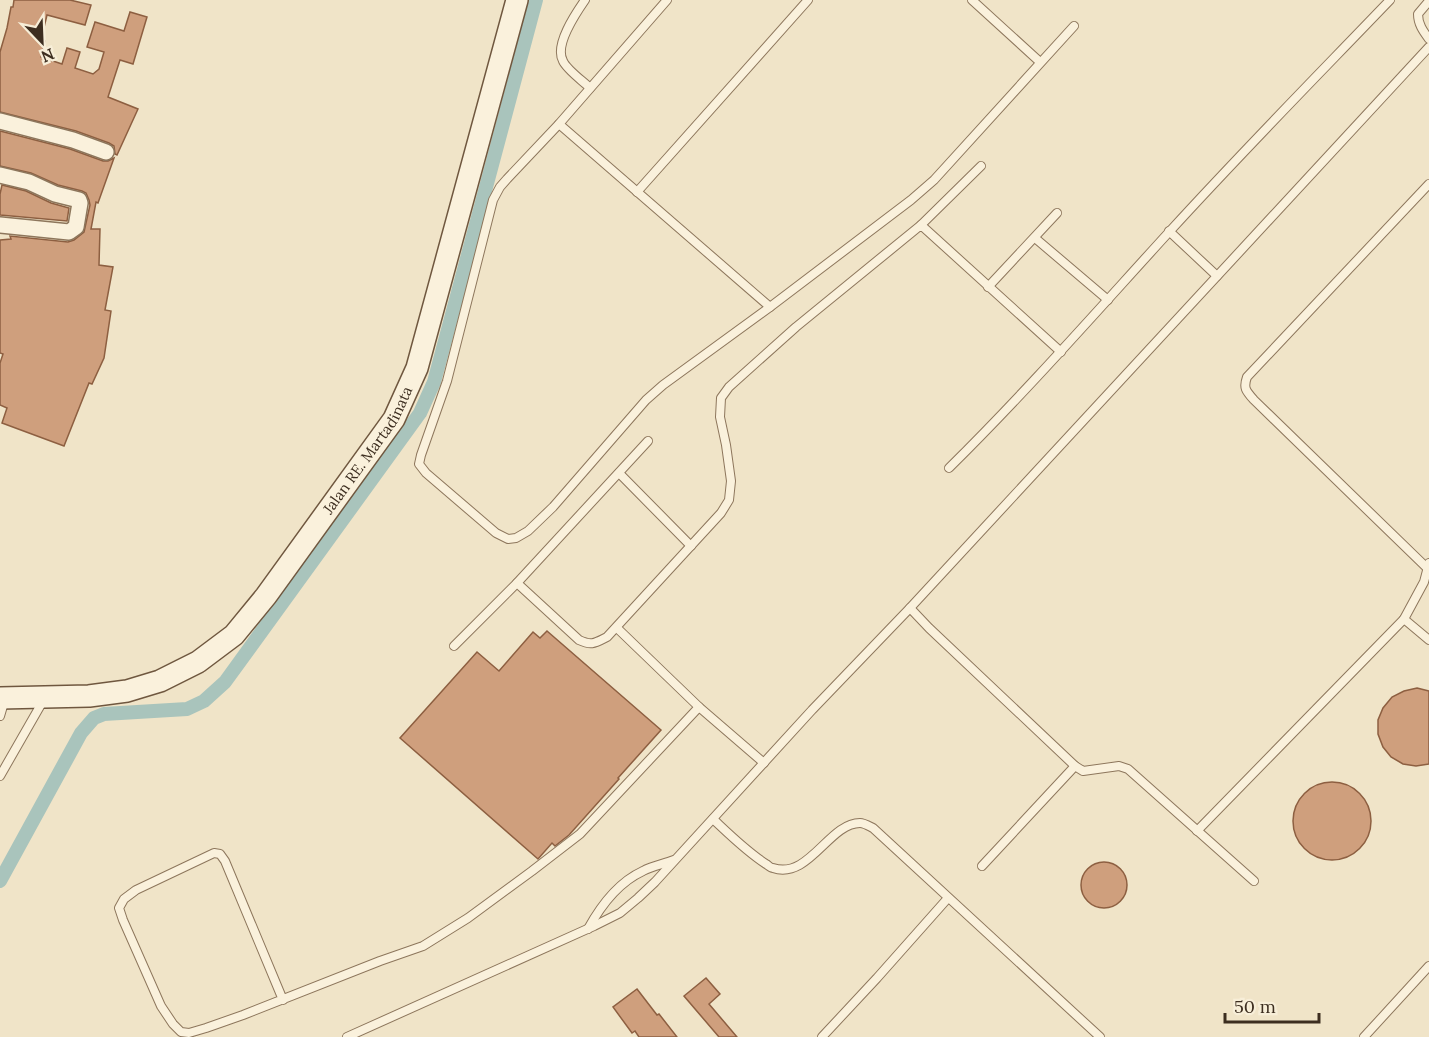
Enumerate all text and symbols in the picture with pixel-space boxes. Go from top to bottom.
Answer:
north arrow [12,12,72,72]
text: N [38,44,57,67]
street label: Jalan RE. Martadinata [318,383,417,518]
scale bar [1225,986,1320,1024]
text: 50 m [1234,995,1276,1018]

